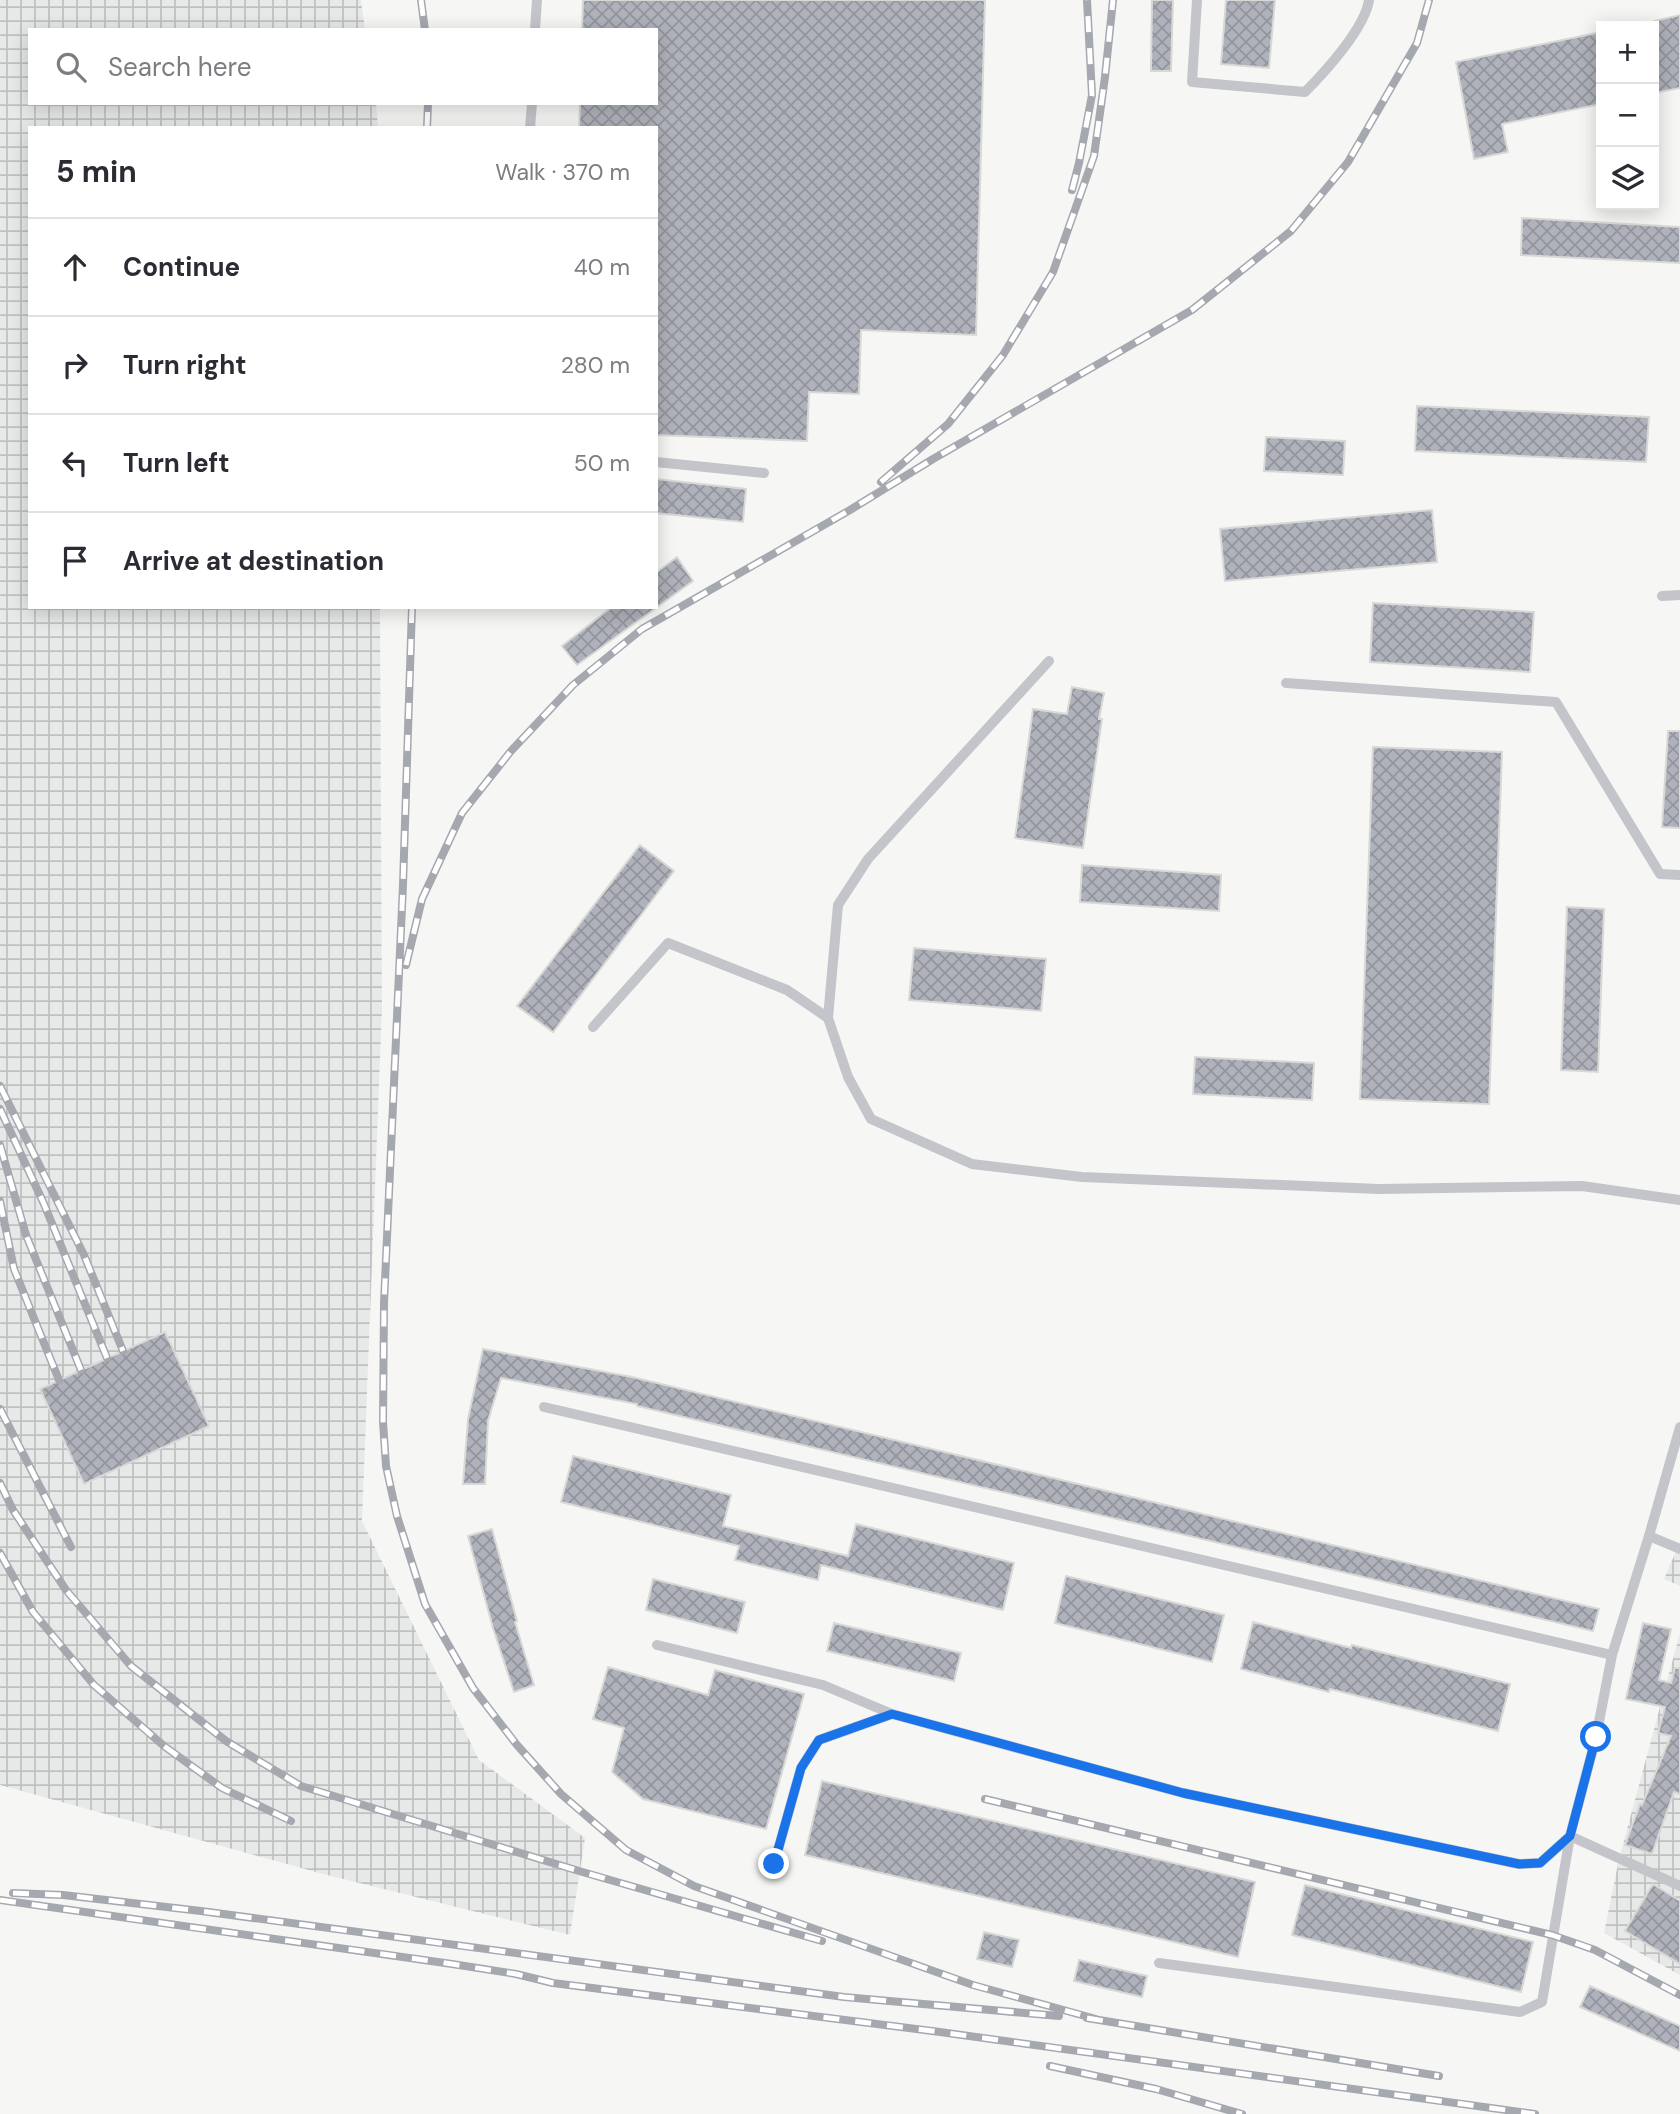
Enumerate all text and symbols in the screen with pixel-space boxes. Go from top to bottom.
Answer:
map controls [1596,21,1659,210]
button: + [1596,21,1659,84]
search box [28,28,658,105]
icon: search [52,48,90,86]
text: Search here [108,50,251,84]
button: − [1596,84,1659,147]
button: layers [1596,147,1659,210]
text: 5 min [56,152,137,191]
text: Walk · 370 m [495,157,630,187]
icon: ahead [56,248,94,286]
text: Continue [123,250,240,284]
text: 40 m [574,252,630,282]
icon: right [56,346,94,384]
text: Turn right [123,348,247,382]
text: 280 m [561,350,630,380]
icon: left [56,444,94,482]
text: Turn left [123,446,230,480]
text: 50 m [574,448,630,478]
icon: arrive [56,542,94,580]
text: Arrive at destination [123,544,384,578]
route start [1580,1721,1611,1752]
route end [758,1848,789,1879]

